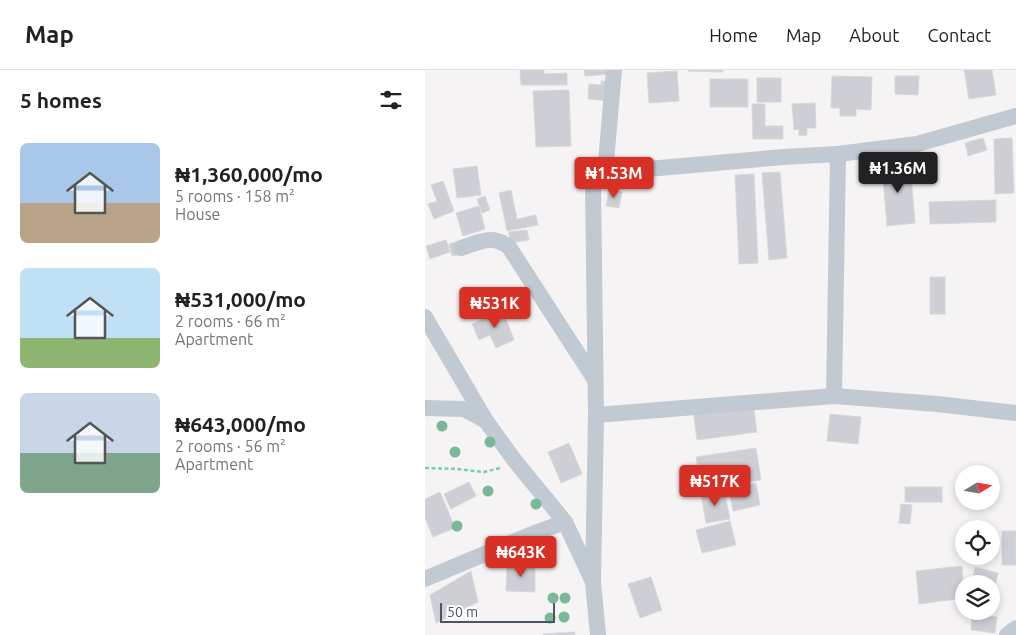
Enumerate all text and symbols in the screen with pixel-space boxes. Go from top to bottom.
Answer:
text: Map [25,21,74,48]
text: Home [709,25,758,45]
text: Map [786,25,821,45]
text: About [849,25,899,45]
text: Contact [927,25,991,45]
icon: filters [377,86,405,114]
text: 5 homes [20,88,102,112]
pin: ₦1.36M [857,152,939,194]
pin: ₦1.53M [573,156,655,199]
text: ₦1.36M [870,159,926,177]
text: ₦1,360,000/mo [175,162,323,186]
icon: home [60,163,120,223]
text: ₦1.53M [586,164,642,182]
text: 5 rooms · 158 m² [175,187,295,205]
text: House [175,205,220,223]
pin: ₦531K [460,286,530,329]
text: ₦531,000/mo [175,287,306,311]
icon: home [60,288,120,348]
text: ₦531K [470,294,520,312]
text: 2 rooms · 66 m² [175,312,286,330]
text: Apartment [175,330,253,348]
text: ₦643,000/mo [175,412,306,436]
icon: home [60,413,120,473]
text: 2 rooms · 56 m² [175,437,286,455]
text: Apartment [175,455,253,473]
pin: ₦517K [680,464,750,507]
north arrow [955,465,1000,510]
map controls [955,465,1000,620]
text: ₦517K [690,472,740,490]
button: locate [955,520,1000,565]
pin: ₦643K [486,536,556,578]
text: ₦643K [496,543,546,561]
button: layers [955,575,1000,620]
scale bar [440,600,555,623]
text: 50 m [447,604,478,620]

